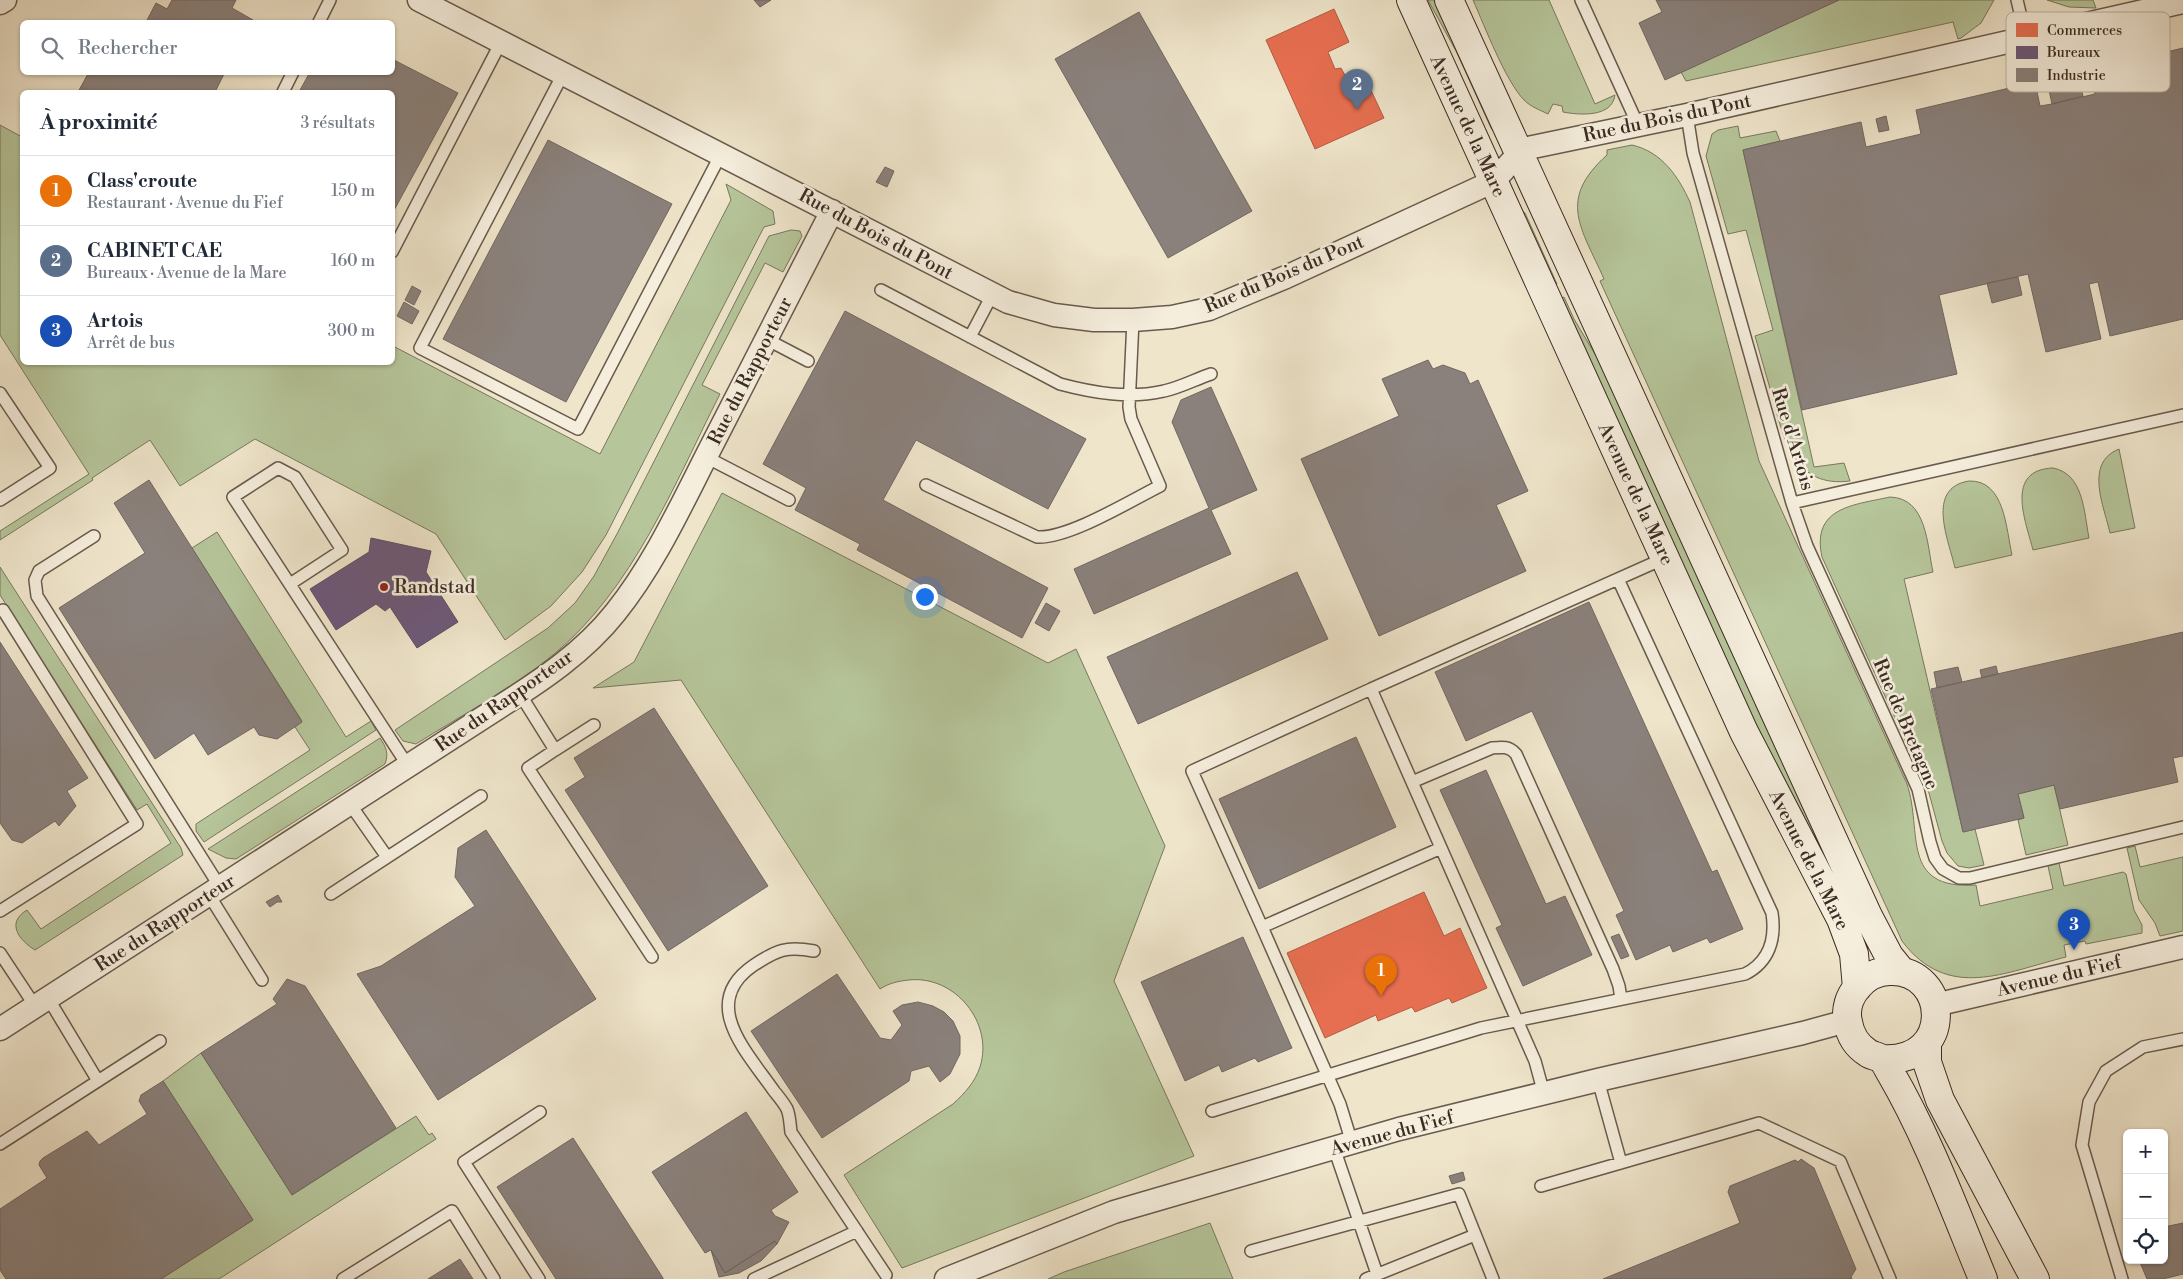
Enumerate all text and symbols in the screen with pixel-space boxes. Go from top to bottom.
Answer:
legend [2006,12,2170,92]
search box [20,20,395,75]
text: Commerces [2047,22,2122,40]
icon: search [38,34,66,62]
text: Rechercher [78,36,177,60]
text: Bureaux [2046,44,2101,62]
street label: Avenue de la Mare [1424,50,1511,201]
text: Industrie [2047,67,2106,85]
pin: 2 [1341,69,1373,110]
street label: Rue du Bois du Pont [1581,88,1754,148]
text: À proximité [40,110,157,136]
text: 3 résultats [300,113,375,133]
text: Class'croute [87,169,197,193]
text: 1 [52,181,60,201]
text: 150 m [331,181,375,201]
street label: Rue du Bois du Pont [795,183,958,285]
text: Restaurant · Avenue du Fief [87,193,283,213]
street label: Rue du Bois du Pont [1200,229,1368,319]
text: CABINET CAE [87,239,222,263]
text: 2 [51,251,61,271]
text: 160 m [331,251,375,271]
text: Bureaux · Avenue de la Mare [87,263,287,283]
street label: Rue du Rapporteur [702,293,798,449]
text: Artois [87,309,143,333]
text: 3 [51,321,61,341]
text: 300 m [328,321,375,341]
text: Arrêt de bus [87,333,175,353]
street label: Rue d'Artois [1766,385,1820,493]
street label: Avenue de la Mare [1592,418,1679,569]
place label: Randstad [394,575,475,599]
marker: Randstad [378,581,390,593]
your location [912,584,938,610]
street label: Rue du Rapporteur [430,644,578,758]
street label: Rue de Bretagne [1868,655,1944,793]
street label: Avenue de la Mare [1763,785,1855,934]
street label: Rue du Rapporteur [90,869,240,977]
pin: 3 [2058,909,2090,950]
street label: Avenue du Fief [1993,950,2125,1002]
pin: 1 [1365,955,1397,996]
street label: Avenue du Fief [1327,1105,1458,1161]
map controls [2123,1129,2168,1264]
button: + [2123,1129,2168,1174]
button: − [2123,1174,2168,1219]
button: locate [2123,1219,2168,1264]

